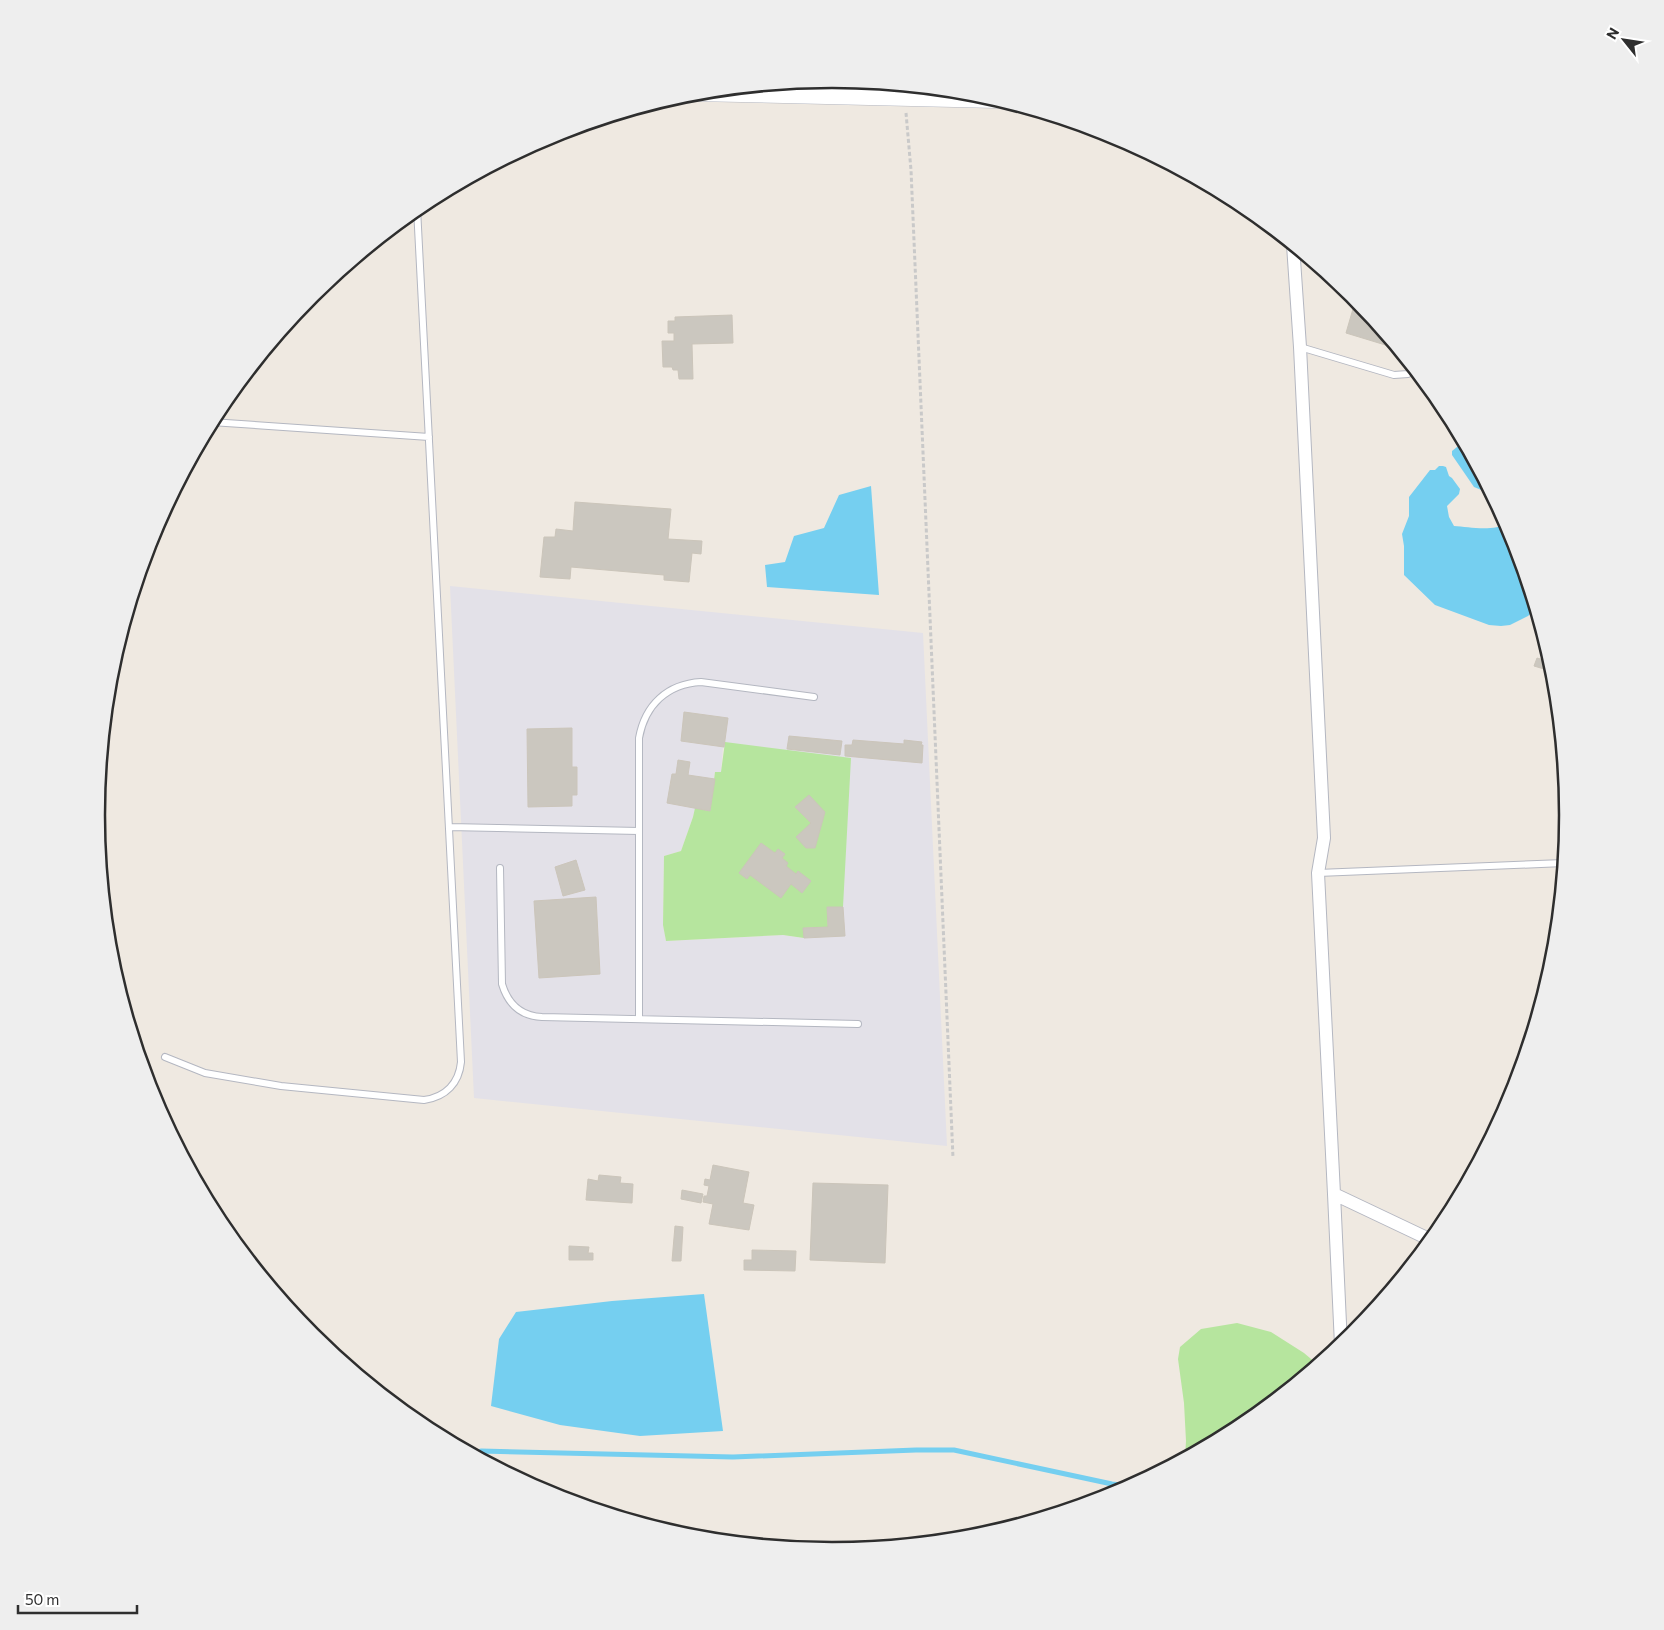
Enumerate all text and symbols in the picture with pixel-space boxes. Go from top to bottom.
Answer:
north arrow [1599,15,1649,65]
text: N [1602,24,1622,42]
scale bar [18,1582,136,1614]
text: 50 m [25,1590,59,1608]

